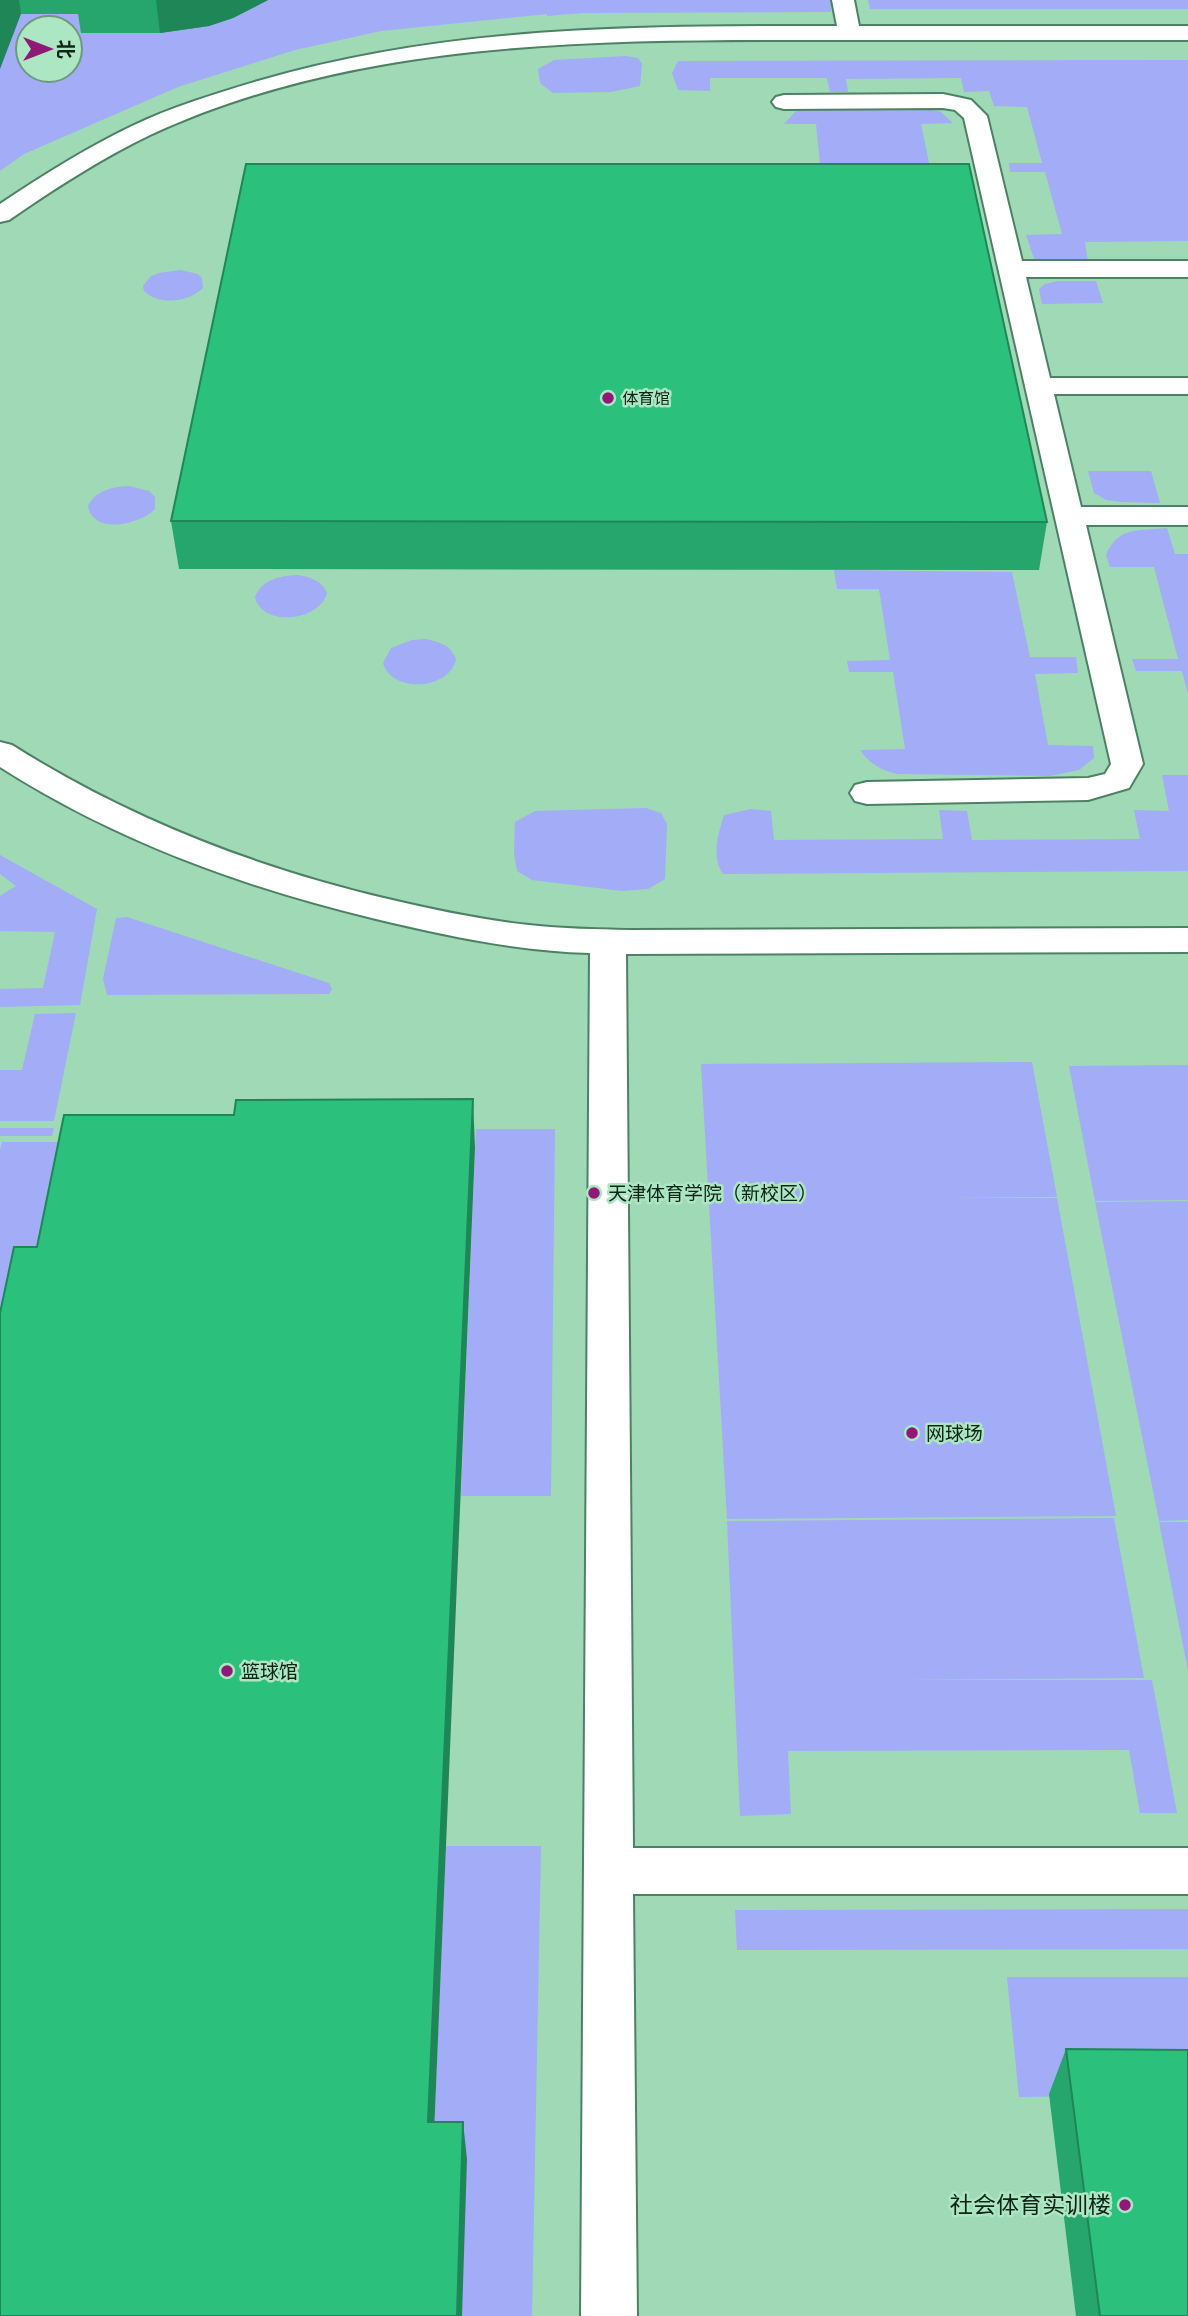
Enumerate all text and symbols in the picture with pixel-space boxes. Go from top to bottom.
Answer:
north arrow [14,14,84,84]
text: 北 [52,39,78,59]
place label: 体育馆 [622,388,670,410]
marker: 体育馆 [600,390,616,406]
place label: 天津体育学院（新校区） [608,1181,817,1207]
marker: 天津体育学院（新校区） [586,1185,602,1201]
place label: 网球场 [926,1421,983,1447]
marker: 网球场 [904,1425,920,1441]
place label: 篮球馆 [241,1659,298,1685]
marker: 篮球馆 [219,1663,235,1679]
place label: 社会体育实训楼 [950,2190,1111,2221]
marker: 社会体育实训楼 [1117,2197,1133,2213]

